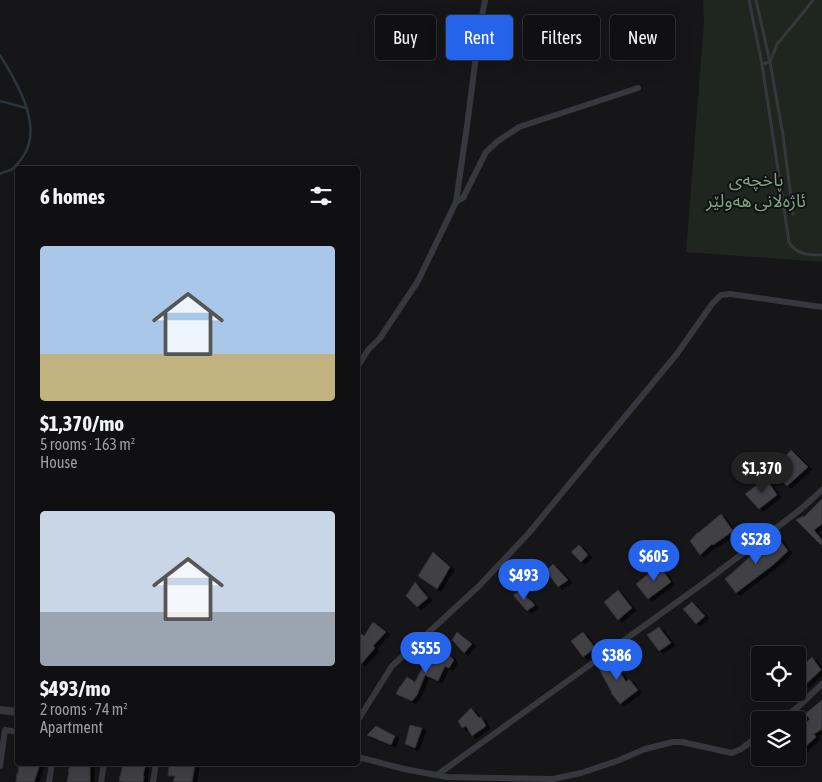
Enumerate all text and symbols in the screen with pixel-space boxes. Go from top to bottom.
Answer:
chip: Buy [375,15,436,60]
chip: Rent [446,15,513,60]
chip: Filters [523,15,600,60]
chip: New [610,15,675,60]
park label: باخچەی ئاژەڵانی هەولێر [705,169,806,212]
icon: filters [307,182,335,210]
text: 6 homes [40,184,105,208]
icon: home [143,279,233,369]
text: $1,370/mo [40,411,124,435]
text: 5 rooms · 163 m² [40,435,135,453]
pin: $1,370 [721,452,803,494]
text: House [40,453,77,471]
text: $1,370 [742,459,782,477]
pin: $528 [726,522,786,565]
text: $528 [741,530,771,548]
pin: $605 [624,540,684,582]
icon: home [143,544,233,634]
text: $605 [639,547,669,565]
pin: $493 [494,558,554,601]
text: $493 [509,566,539,584]
pin: $555 [396,632,456,674]
pin: $386 [587,638,647,681]
text: $555 [411,639,441,657]
text: $386 [602,646,632,664]
map controls [751,646,806,766]
button: locate [751,646,806,701]
text: $493/mo [40,676,111,700]
text: 2 rooms · 74 m² [40,700,128,718]
button: layers [751,711,806,766]
text: Apartment [40,718,103,736]

